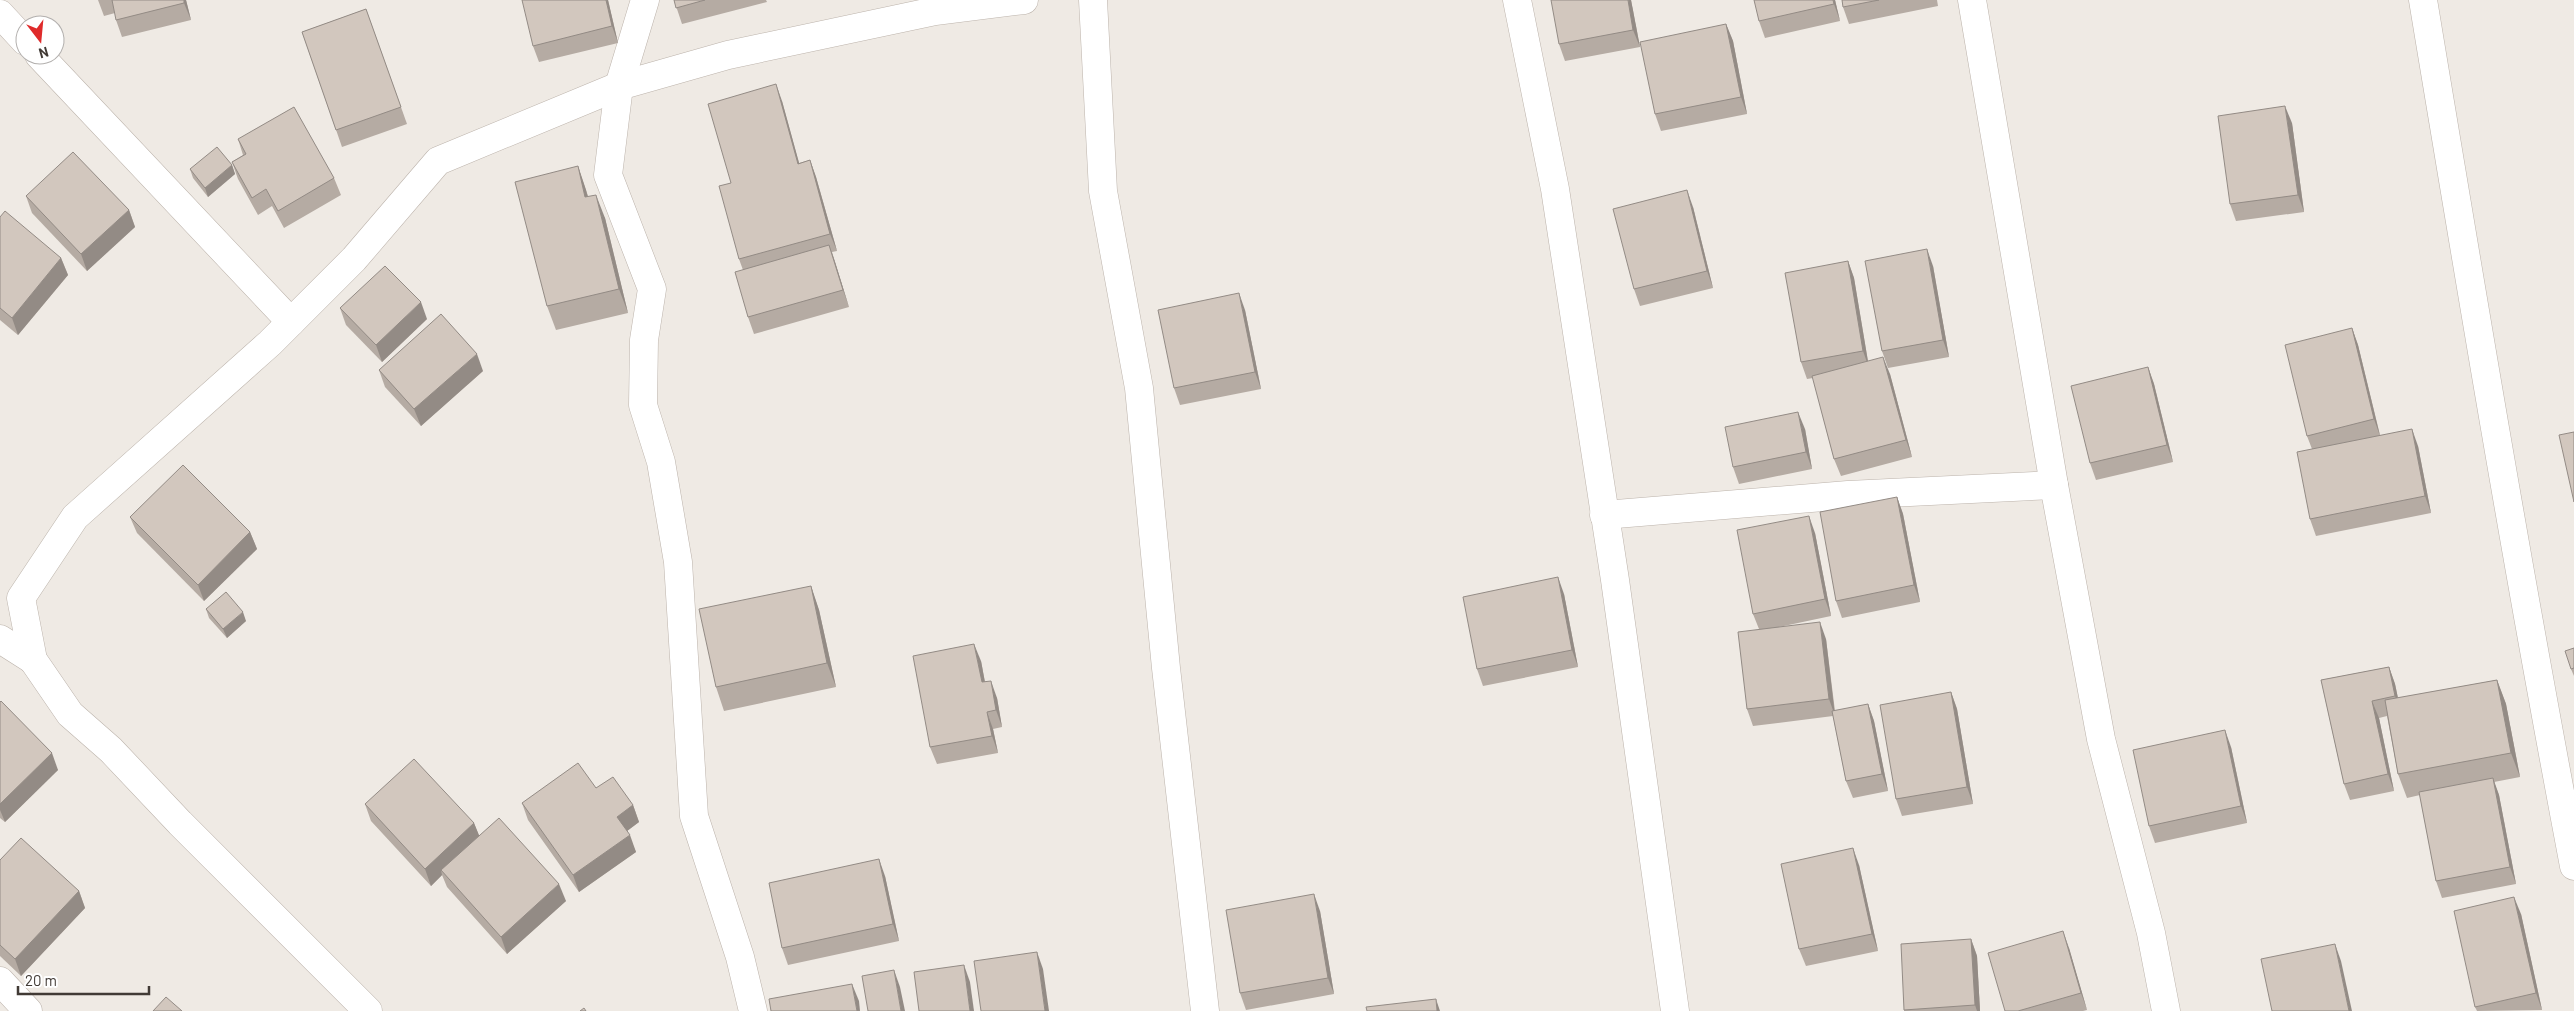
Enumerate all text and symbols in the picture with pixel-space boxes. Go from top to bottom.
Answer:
north arrow [15,15,65,65]
text: N [37,44,51,62]
scale bar [18,964,149,996]
text: 20 m [25,971,57,989]

